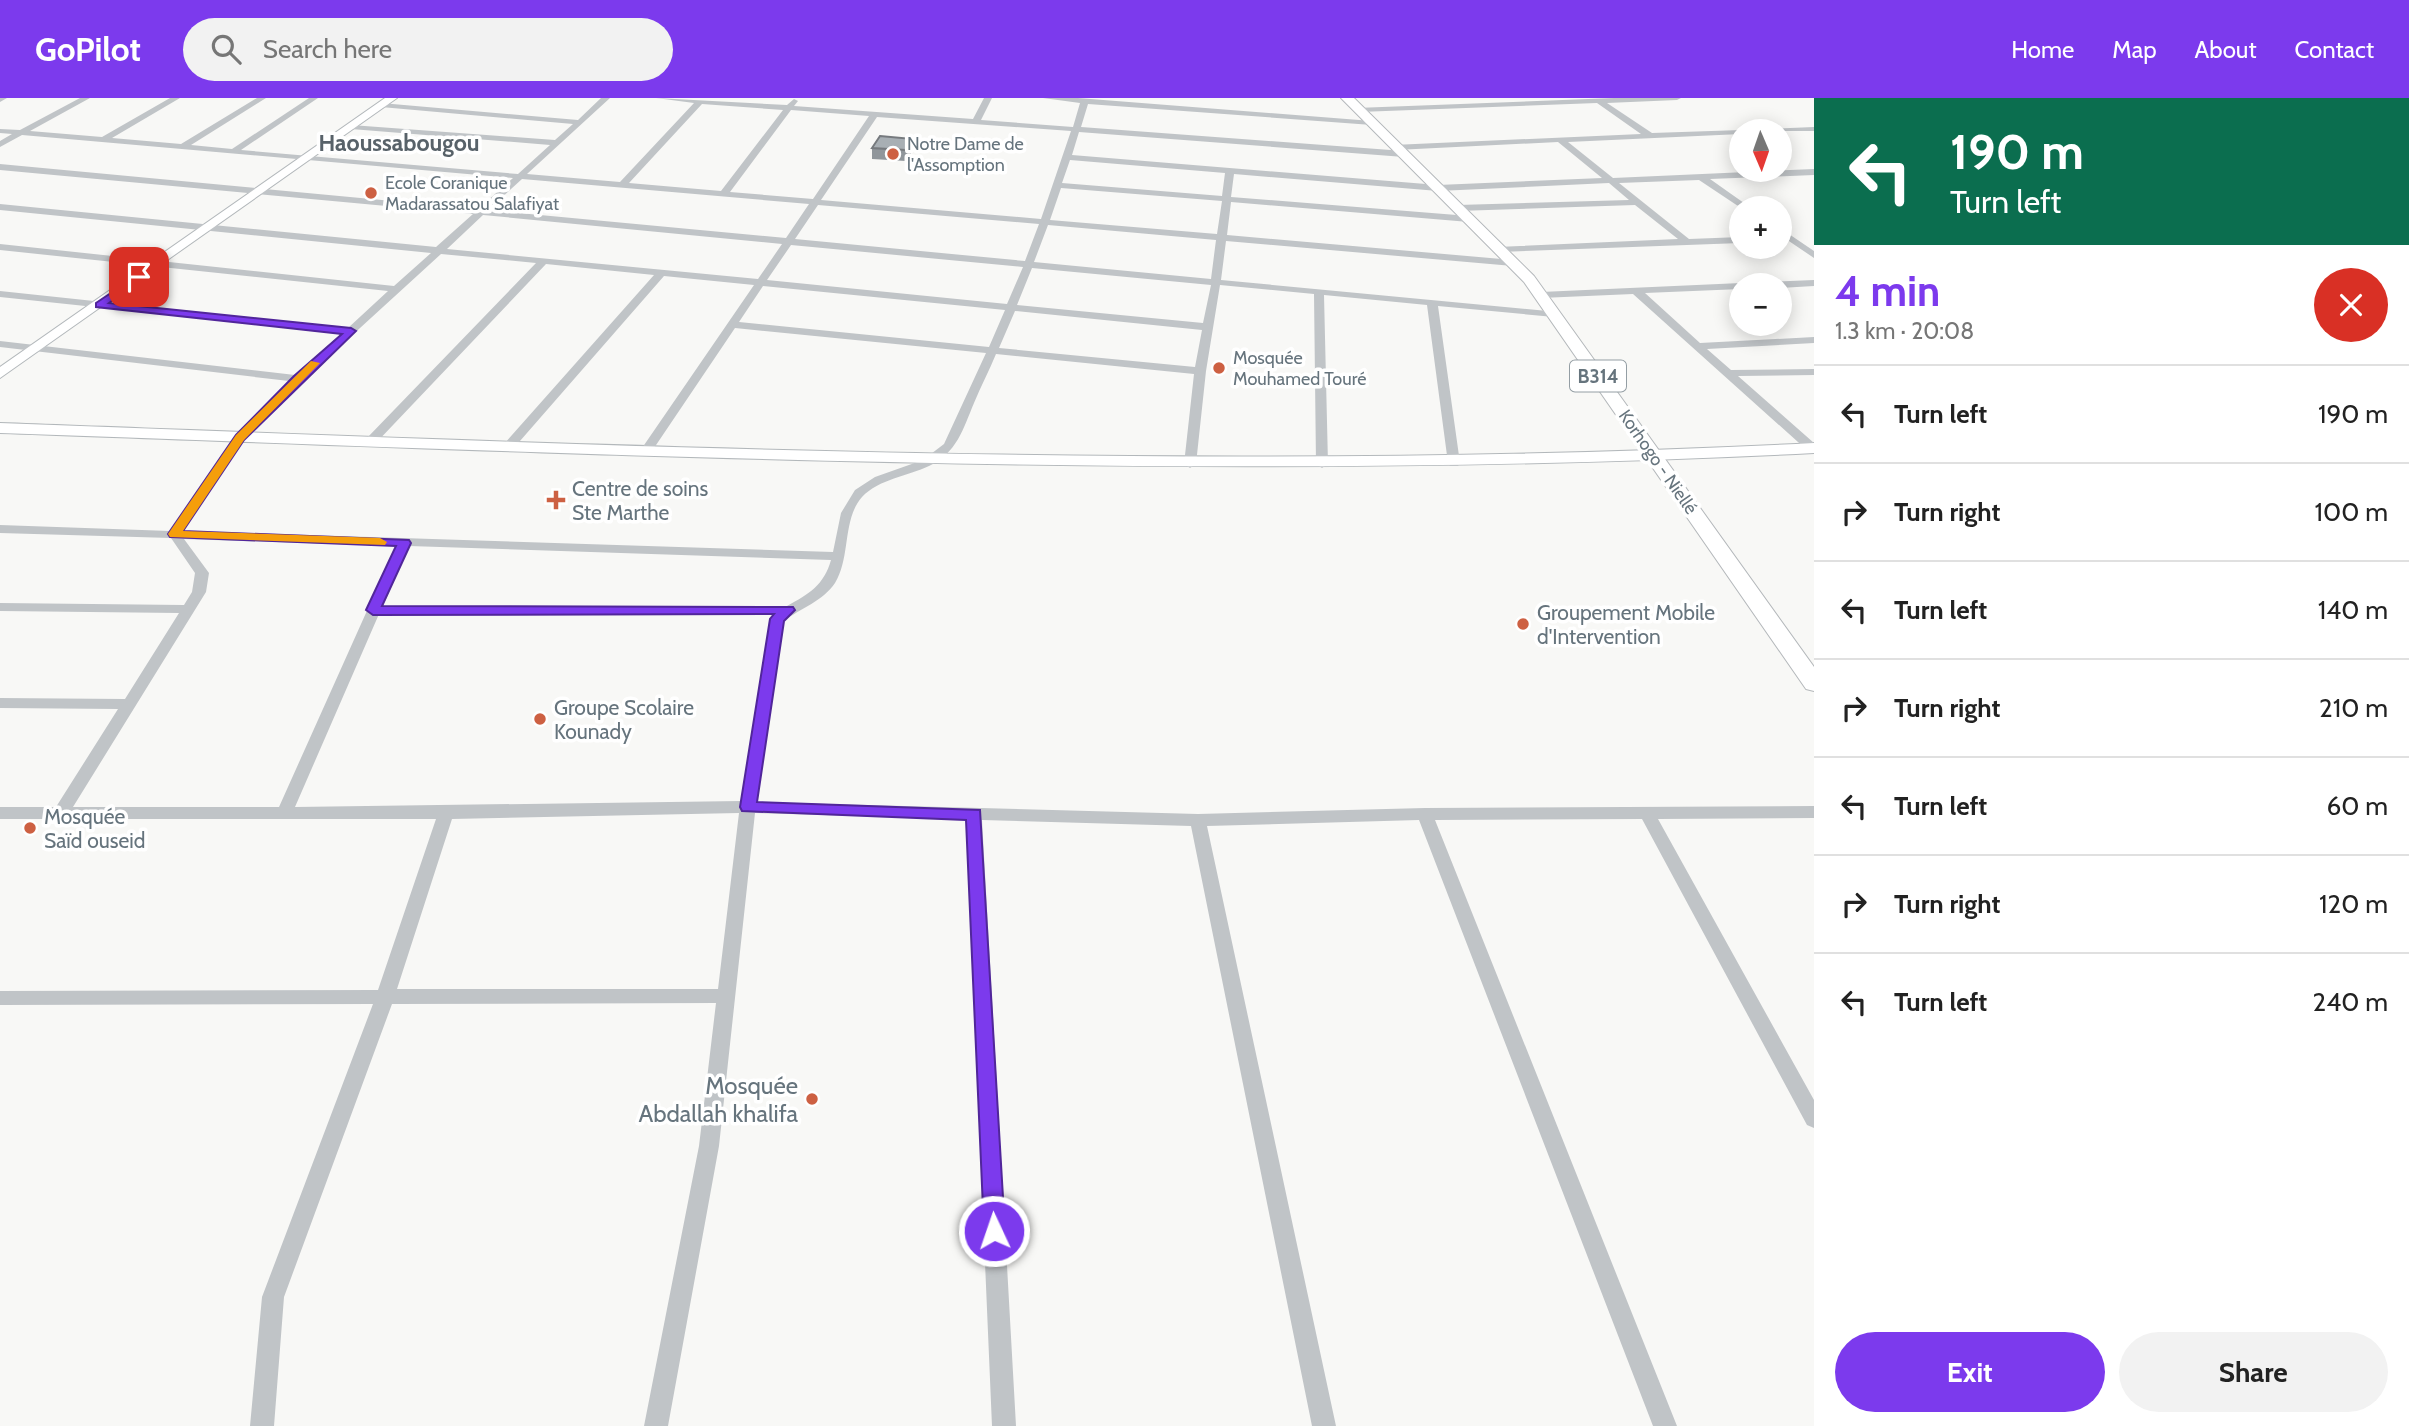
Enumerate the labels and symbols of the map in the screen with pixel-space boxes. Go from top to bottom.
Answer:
north arrow [1729,119,1792,182]
district label: Haoussabougou [319,129,479,157]
place label: Notre Dame de l'Assomption [907,133,1024,176]
marker: Notre Dame de l'Assomption [885,146,901,162]
place label: Ecole Coranique Madarassatou Salafiyat [385,172,559,215]
marker: Ecole Coranique Madarassatou Salafiyat [363,185,379,201]
pin [109,247,169,307]
place label: Mosquée Mouhamed Touré [1233,347,1366,390]
marker: Mosquée Mouhamed Touré [1211,360,1227,376]
road number: B314 [1570,360,1626,392]
street label: Korhogo - Niellé [1614,405,1702,519]
place label: Centre de soins Ste Marthe [572,476,708,525]
marker: Centre de soins Ste Marthe [546,490,566,510]
place label: Groupement Mobile d'Intervention [1537,600,1715,649]
marker: Groupement Mobile d'Intervention [1515,616,1531,632]
place label: Groupe Scolaire Kounady [554,695,694,744]
marker: Groupe Scolaire Kounady [532,711,548,727]
place label: Mosquée Saïd ouseid [44,804,145,853]
marker: Mosquée Saïd ouseid [22,820,38,836]
place label: Mosquée Abdallah khalifa [638,1071,798,1128]
marker: Mosquée Abdallah khalifa [804,1091,820,1107]
position arrow [957,1194,1031,1268]

